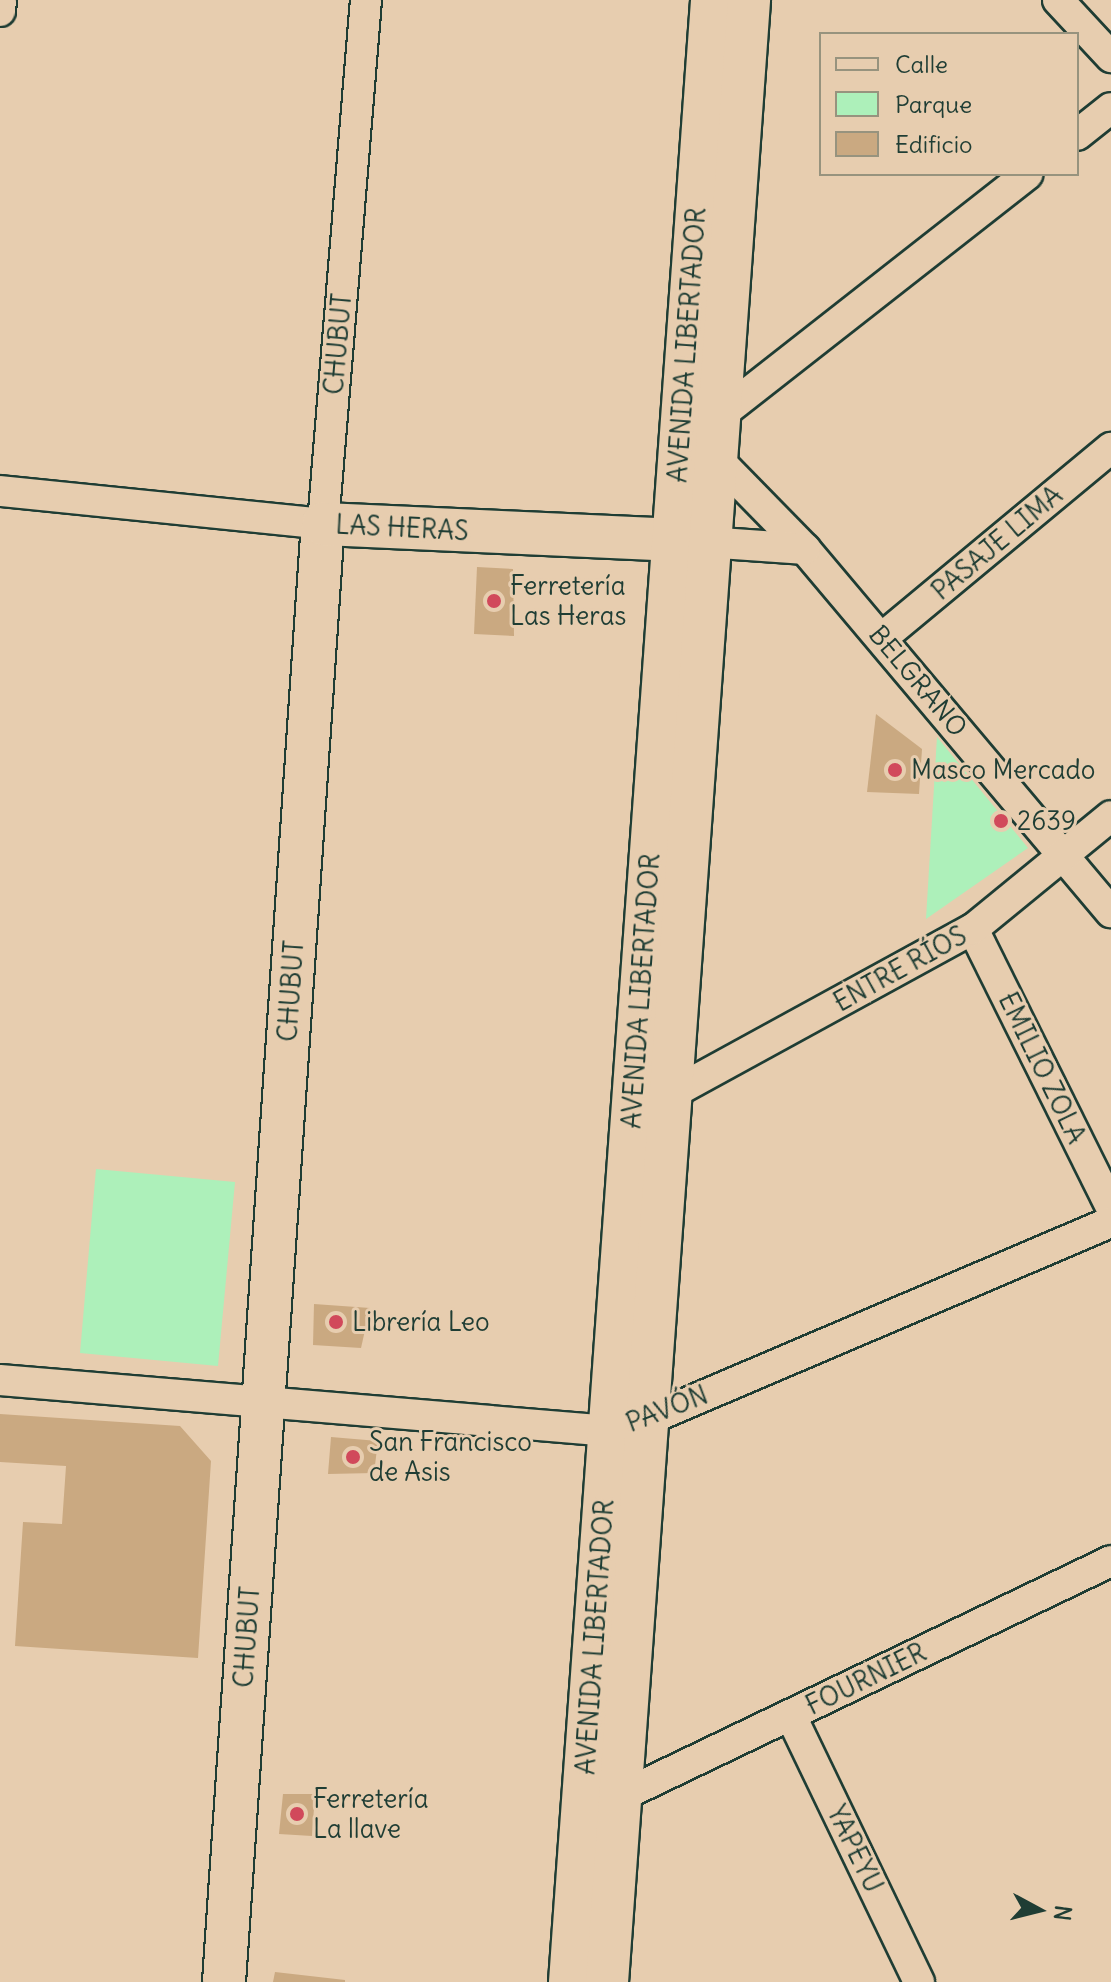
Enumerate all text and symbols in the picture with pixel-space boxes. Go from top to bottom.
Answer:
legend [819,32,1079,176]
text: Calle [895,49,948,79]
text: Parque [895,89,972,119]
text: Edificio [895,129,973,159]
street label: AVENIDA LIBERTADOR [662,206,712,484]
street label: CHUBUT [318,292,358,396]
street label: PASAJE LIMA [925,479,1069,607]
street label: LAS HERAS [335,509,469,547]
place label: Ferretería Las Heras [510,570,626,632]
marker: Ferretería Las Heras [485,592,503,610]
street label: BELGRANO [862,619,974,743]
place label: Masco Mercado [911,754,1095,786]
marker: Masco Mercado [886,761,904,779]
place label: 2639 [1017,805,1076,837]
marker: 2639 [992,812,1010,830]
street label: AVENIDA LIBERTADOR [616,852,666,1130]
street label: ENTRE RÍOS [828,920,972,1018]
street label: CHUBUT [272,939,310,1043]
street label: EMILIO ZOLA [992,987,1092,1149]
place label: Librería Leo [352,1306,490,1338]
marker: Librería Leo [327,1313,345,1331]
street label: PAVÓN [622,1379,712,1439]
place label: San Francisco de Asis [369,1426,532,1488]
marker: San Francisco de Asis [344,1448,362,1466]
street label: AVENIDA LIBERTADOR [570,1498,620,1776]
street label: CHUBUT [228,1585,266,1689]
street label: FOURNIER [801,1636,931,1722]
place label: Ferretería La llave [313,1783,429,1844]
street label: YAPEYU [821,1800,889,1898]
marker: Ferretería La llave [288,1805,306,1823]
north arrow [999,1870,1079,1950]
text: N [1048,1904,1078,1922]

